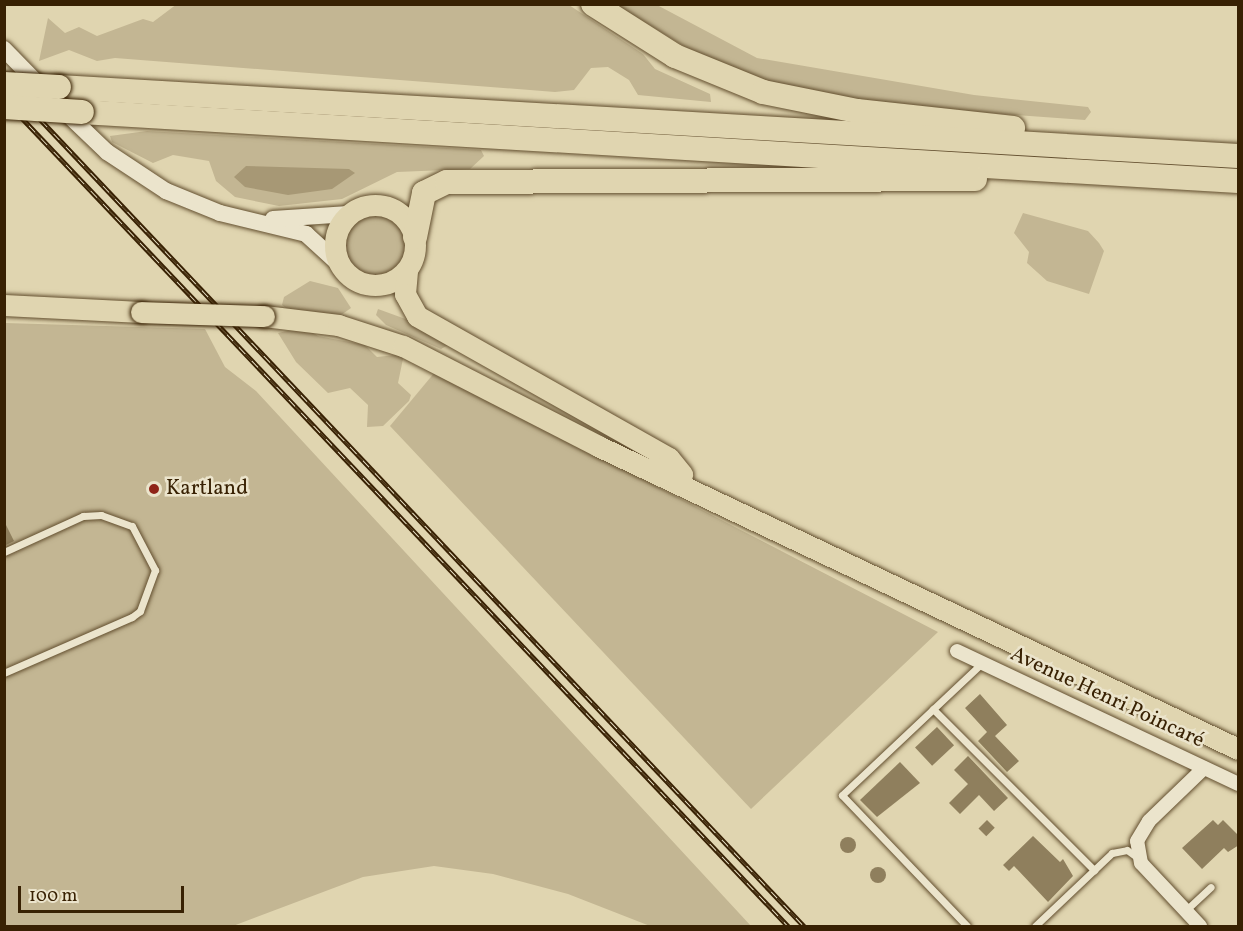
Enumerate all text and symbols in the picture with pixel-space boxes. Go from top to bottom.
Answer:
place label: Kartland [166,476,248,502]
marker: Kartland [147,482,161,496]
street label: Avenue Henri Poincaré [1006,642,1208,754]
scale bar [21,874,188,912]
text: 100 m [29,884,78,909]

